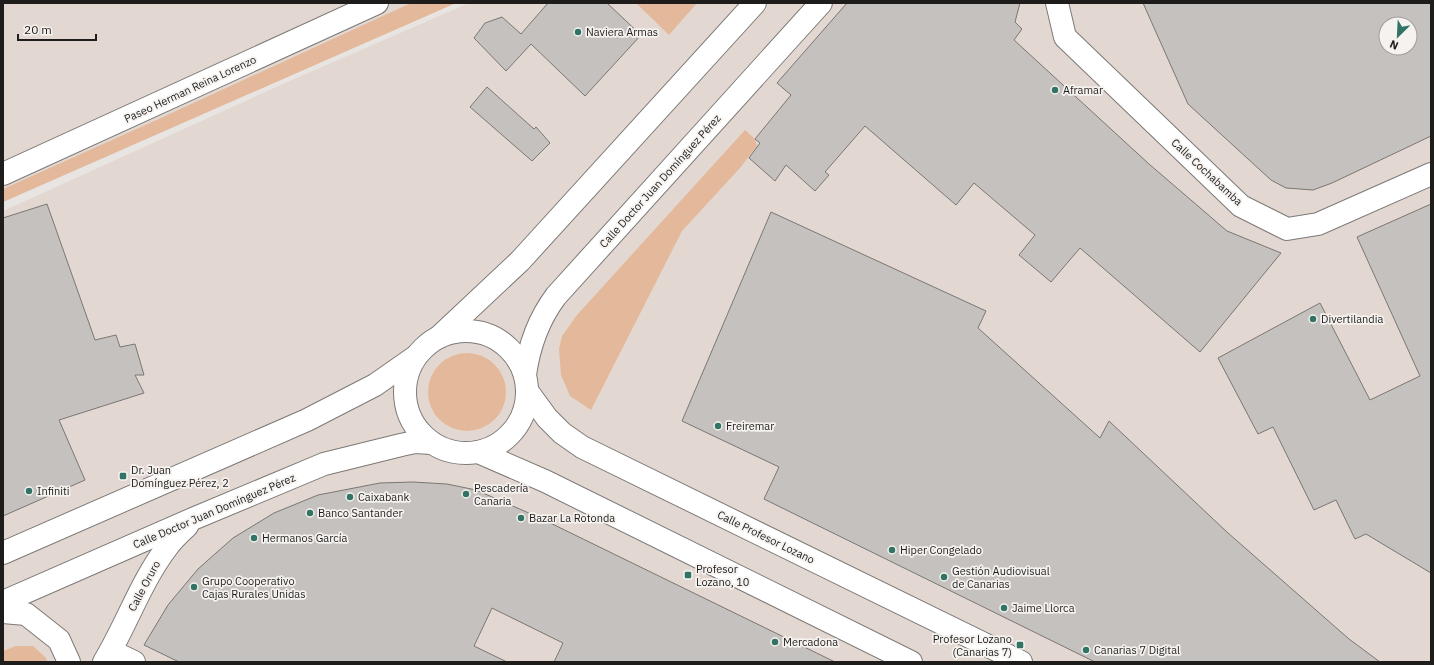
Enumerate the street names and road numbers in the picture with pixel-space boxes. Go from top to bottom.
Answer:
street label: Paseo Herman Reina Lorenzo [122,52,258,126]
street label: Calle Doctor Juan Domínguez Pérez [596,111,724,251]
street label: Calle Cochabamba [1169,135,1246,209]
street label: Calle Doctor Juan Domínguez Pérez [131,470,297,552]
street label: Calle Profesor Lozano [715,507,817,567]
street label: Calle Oruro [125,558,163,614]

